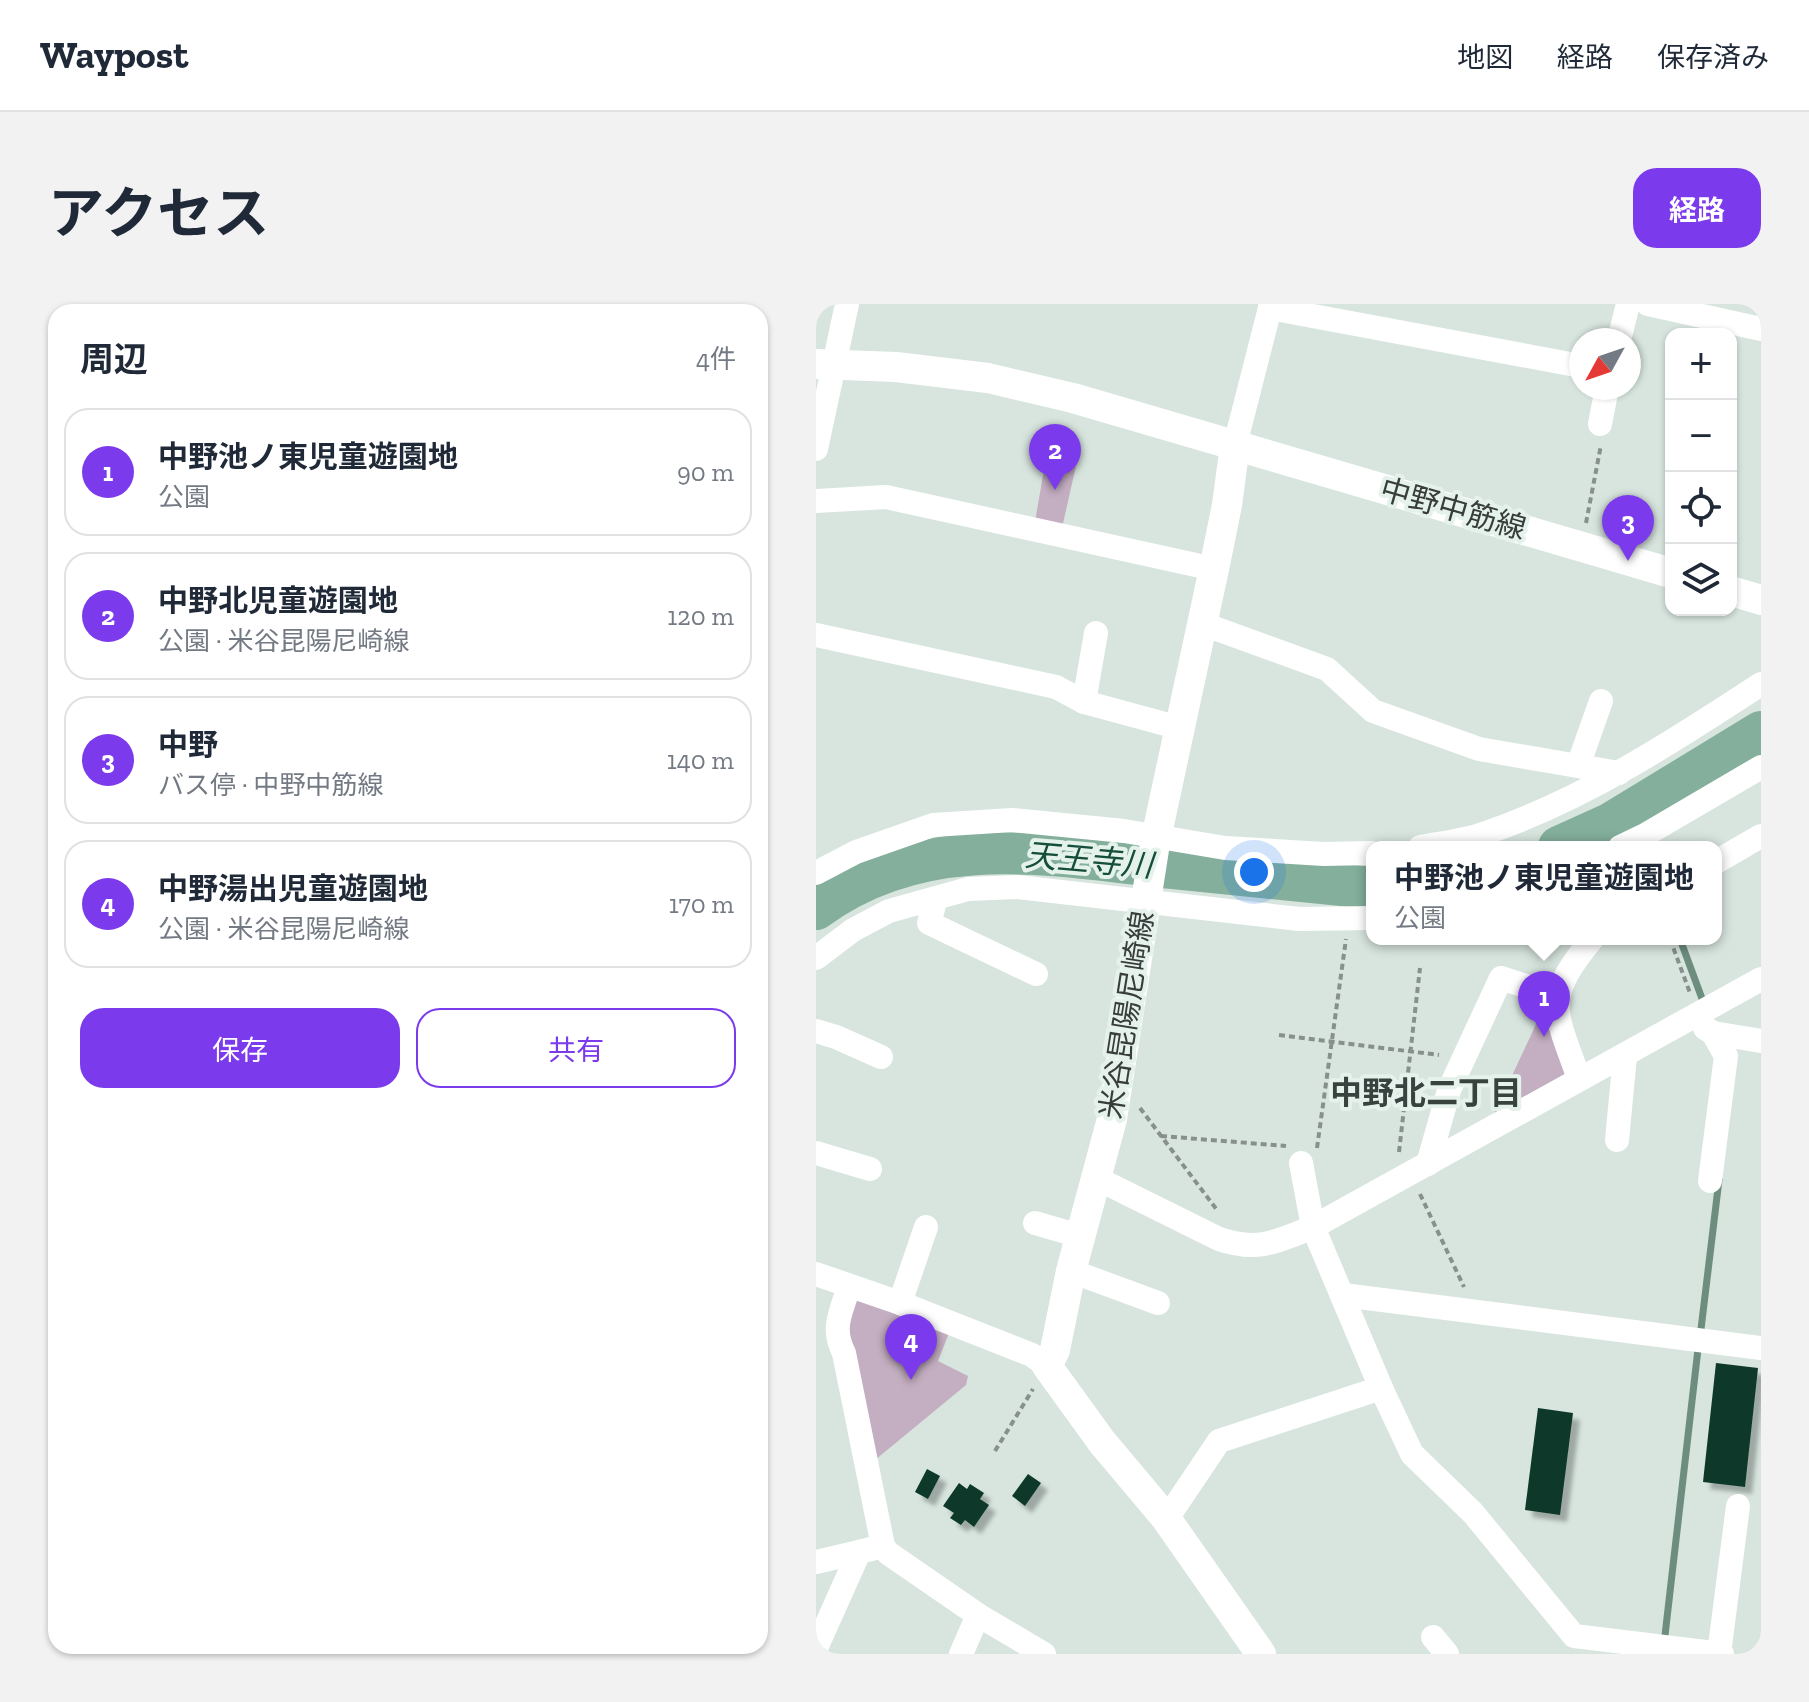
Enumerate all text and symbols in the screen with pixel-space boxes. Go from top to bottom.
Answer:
text: Waypost [40,32,188,78]
text: 地図 [1457,41,1513,74]
text: 経路 [1557,41,1613,74]
text: 保存済み [1657,41,1769,74]
button: 経路 [1633,168,1761,248]
text: アクセス [48,180,269,247]
north arrow [1569,328,1641,400]
map controls [1665,328,1737,616]
button: + [1665,328,1737,400]
text: 周辺 [80,339,148,380]
text: 4件 [696,343,736,375]
button: − [1665,400,1737,472]
pin: 2 [1029,424,1081,490]
text: 中野池ノ東児童遊園地 [158,439,458,475]
text: 1 [103,456,113,488]
text: 90 m [677,456,734,488]
street label: 中野中筋線 [1376,471,1530,547]
button: locate [1665,472,1737,544]
text: 公園 [158,481,210,513]
pin: 3 [1602,495,1654,561]
button: layers [1665,544,1737,616]
text: 中野北児童遊園地 [158,583,398,619]
text: 2 [101,600,115,632]
text: 120 m [667,600,734,632]
text: 公園 · 米谷昆陽尼崎線 [158,625,410,657]
text: 中野 [158,727,218,763]
text: 3 [101,744,115,776]
text: 140 m [667,744,734,776]
text: バス停 · 中野中筋線 [158,769,384,801]
water label: 天王寺川 [1024,835,1157,885]
popup [1366,841,1722,945]
your location [1234,852,1274,892]
text: 中野池ノ東児童遊園地 [1394,860,1694,896]
text: 中野湯出児童遊園地 [158,871,428,907]
text: 4 [101,888,115,920]
text: 170 m [669,888,734,920]
text: 公園 [1394,902,1446,934]
street label: 米谷昆陽尼崎線 [1093,908,1161,1122]
text: 公園 · 米谷昆陽尼崎線 [158,913,410,945]
pin: 1 [1518,971,1570,1037]
button: 保存 [80,1008,400,1088]
button: 共有 [416,1008,736,1088]
district label: 中野北二丁目 [1330,1074,1522,1112]
pin: 4 [885,1314,937,1380]

